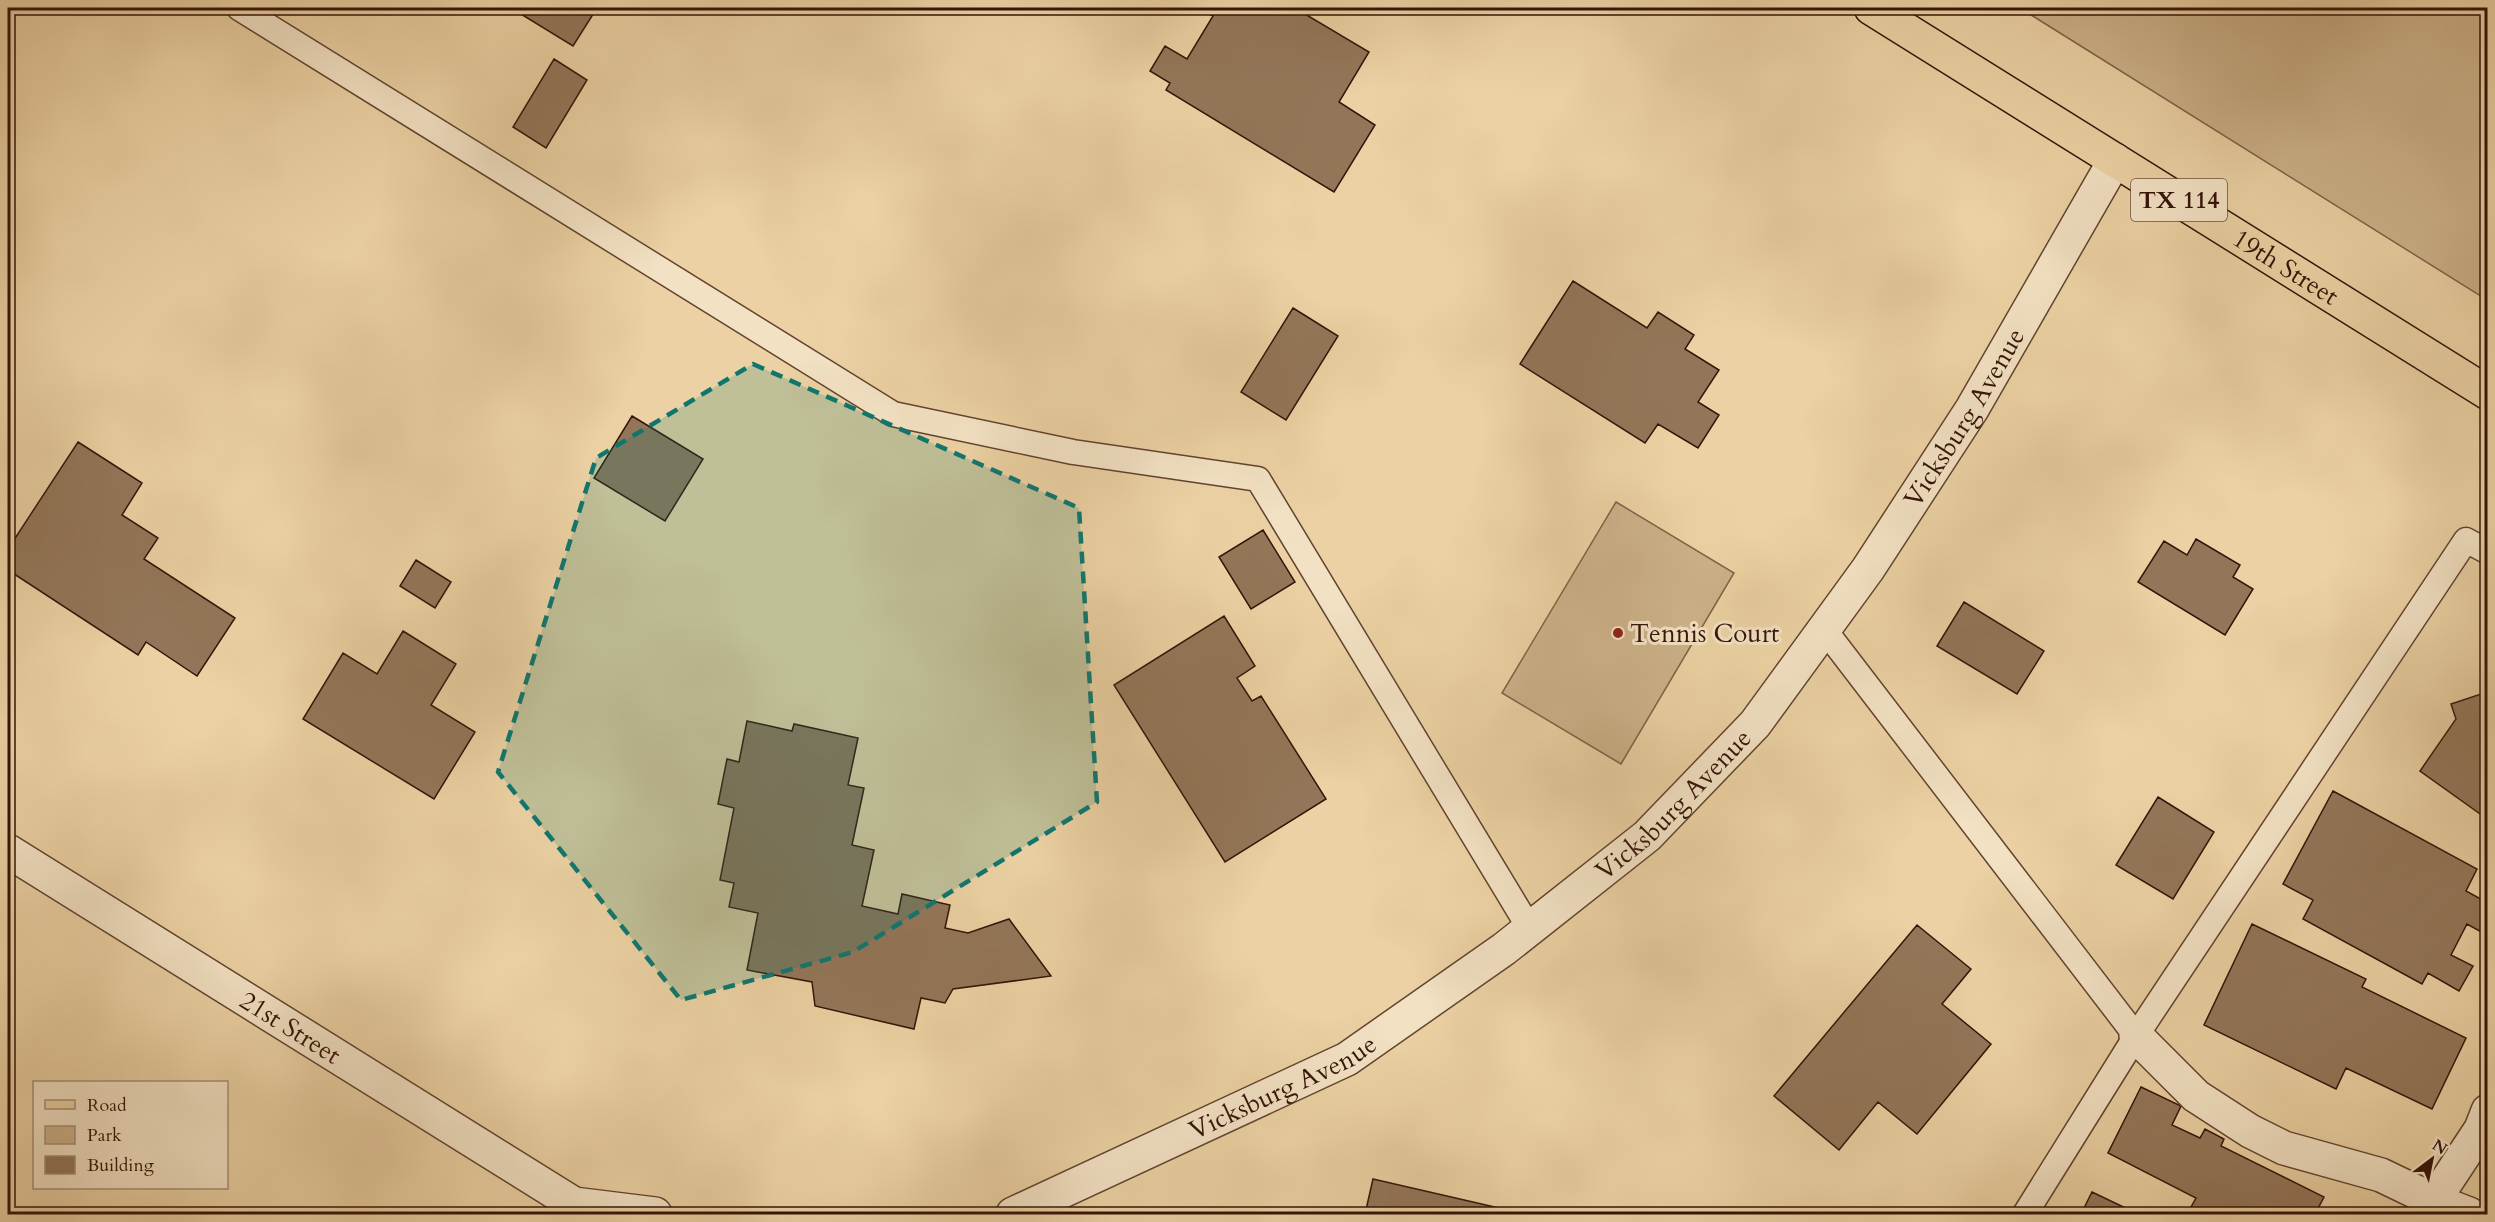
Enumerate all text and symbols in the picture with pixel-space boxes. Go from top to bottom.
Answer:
road number: TX 114 [2131,179,2227,221]
street label: 19th Street [2226,221,2345,314]
street label: Vicksburg Avenue [1896,322,2033,514]
place label: Tennis Court [1630,616,1779,651]
marker: Tennis Court [1611,626,1625,640]
street label: Vicksburg Avenue [1588,721,1759,888]
street label: 21st Street [233,983,348,1072]
street label: Vicksburg Avenue [1183,1027,1384,1148]
legend [33,1081,228,1189]
text: Road [87,1093,127,1118]
text: Park [87,1123,122,1148]
north arrow [2402,1129,2462,1189]
text: N [2428,1134,2451,1160]
text: Building [87,1153,155,1178]

